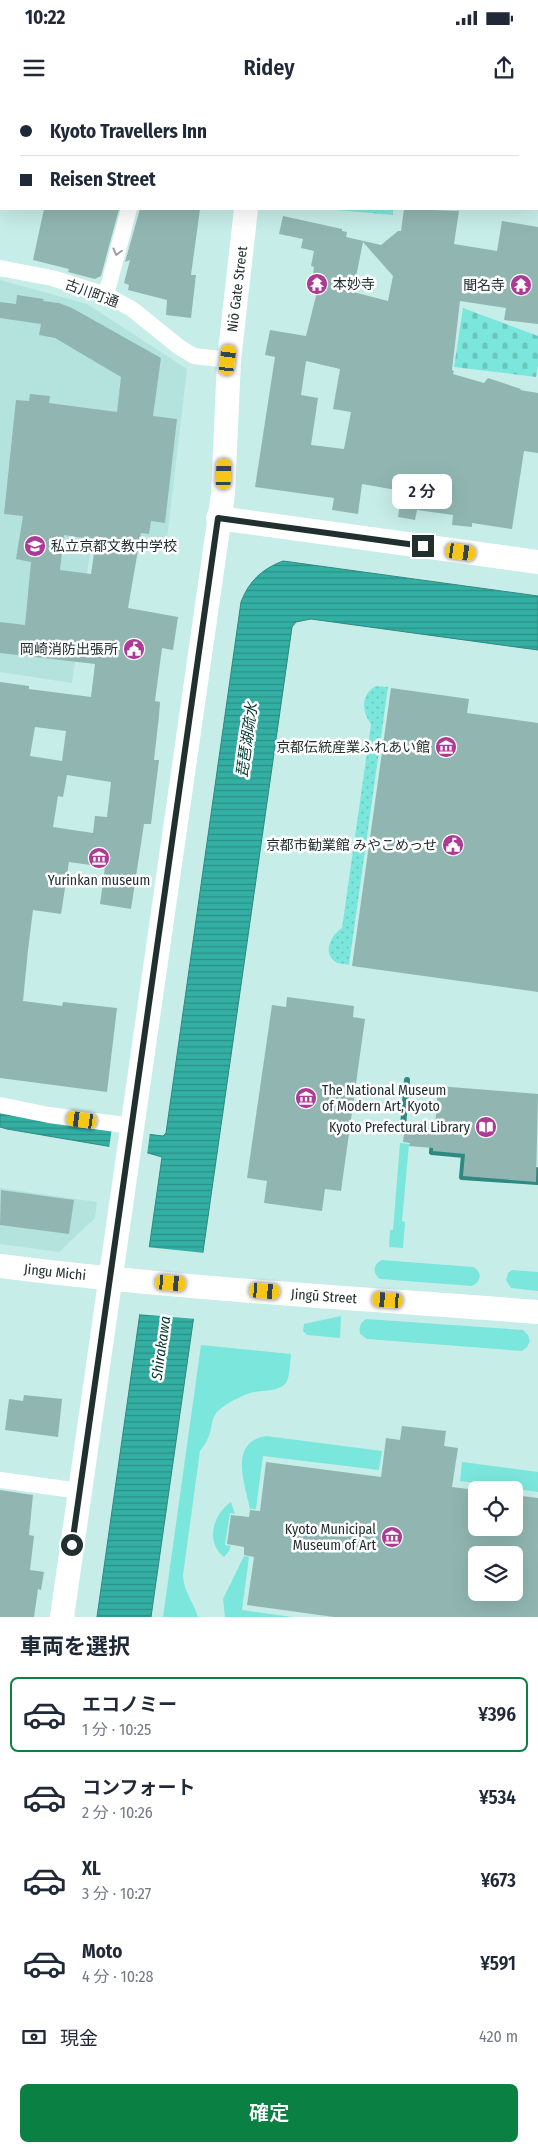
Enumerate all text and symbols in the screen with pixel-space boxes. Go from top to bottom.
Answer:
text: 10:22 [25,6,65,29]
icon: menu [20,54,48,82]
text: Ridey [243,54,295,81]
icon: share [490,54,518,82]
text: Kyoto Travellers Inn [50,120,207,143]
text: Reisen Street [50,168,156,191]
street label: Niō Gate Street [224,245,251,333]
one-way arrow [113,247,123,256]
temple icon: 本妙寺 [305,272,329,296]
temple icon: 聞名寺 [509,273,533,297]
street label: 古川町通 [63,276,121,311]
place label: 本妙寺 [333,276,375,293]
place label: 聞名寺 [463,277,505,294]
car [218,344,237,376]
car [215,459,232,489]
callout: 2 分 [393,474,453,508]
text: 2 分 [409,482,435,501]
school or university icon: 私立京都文教中学校 [23,534,47,558]
route end [412,535,434,557]
place label: 私立京都文教中学校 [51,538,177,555]
car [445,542,476,562]
public building icon: 岡崎消防出張所 [122,637,146,661]
place label: 岡崎消防出張所 [20,641,118,658]
water label: 琵琶湖疏水 [233,700,261,778]
museum icon: 京都伝統産業ふれあい館 [434,735,458,759]
place label: 京都伝統産業ふれあい館 [276,739,430,756]
public building icon: 京都市勧業館 みやこめっせ [441,833,465,857]
place label: 京都市勧業館 みやこめっせ [266,837,437,854]
museum icon: Yurinkan museum [87,846,111,870]
place label: Yurinkan museum [48,872,150,889]
place label: The National Museum of Modern Art, Kyoto [322,1082,446,1115]
museum icon: The National Museum of Modern Art, Kyoto [294,1086,318,1110]
car [66,1110,97,1130]
library icon: Kyoto Prefectural Library [474,1115,498,1139]
place label: Kyoto Prefectural Library [329,1119,471,1136]
street label: Jingu Michi [23,1261,87,1284]
car [155,1274,186,1292]
car [249,1282,280,1300]
street label: Jingū Street [290,1286,358,1307]
car [372,1291,403,1309]
water label: Shirakawa [147,1315,174,1382]
map controls [468,1481,523,1601]
button: locate [468,1481,523,1536]
place label: Kyoto Municipal Museum of Art [285,1521,376,1554]
museum icon: Kyoto Municipal Museum of Art [380,1525,404,1549]
route start [61,1534,83,1556]
button: layers [468,1546,523,1601]
text: 車両を選択 [20,1633,130,1660]
icon: car [22,1692,67,1737]
text: エコノミー [82,1693,177,1716]
text: ¥396 [478,1703,516,1726]
text: 1 分 · 10:25 [82,1720,151,1739]
icon: car [22,1775,67,1820]
text: コンフォート [82,1776,195,1799]
text: ¥534 [479,1786,516,1809]
text: 2 分 · 10:26 [82,1803,153,1822]
text: XL [82,1857,101,1880]
icon: car [22,1858,67,1903]
text: ¥673 [481,1869,516,1892]
text: 3 分 · 10:27 [82,1884,151,1903]
text: Moto [82,1940,122,1963]
icon: car [22,1941,67,1986]
text: ¥591 [480,1952,516,1975]
text: 4 分 · 10:28 [82,1967,153,1986]
icon: cash [20,2023,48,2051]
text: 現金 [60,2027,98,2050]
text: 420 m [479,2027,518,2046]
button: 確定 [20,2084,518,2142]

